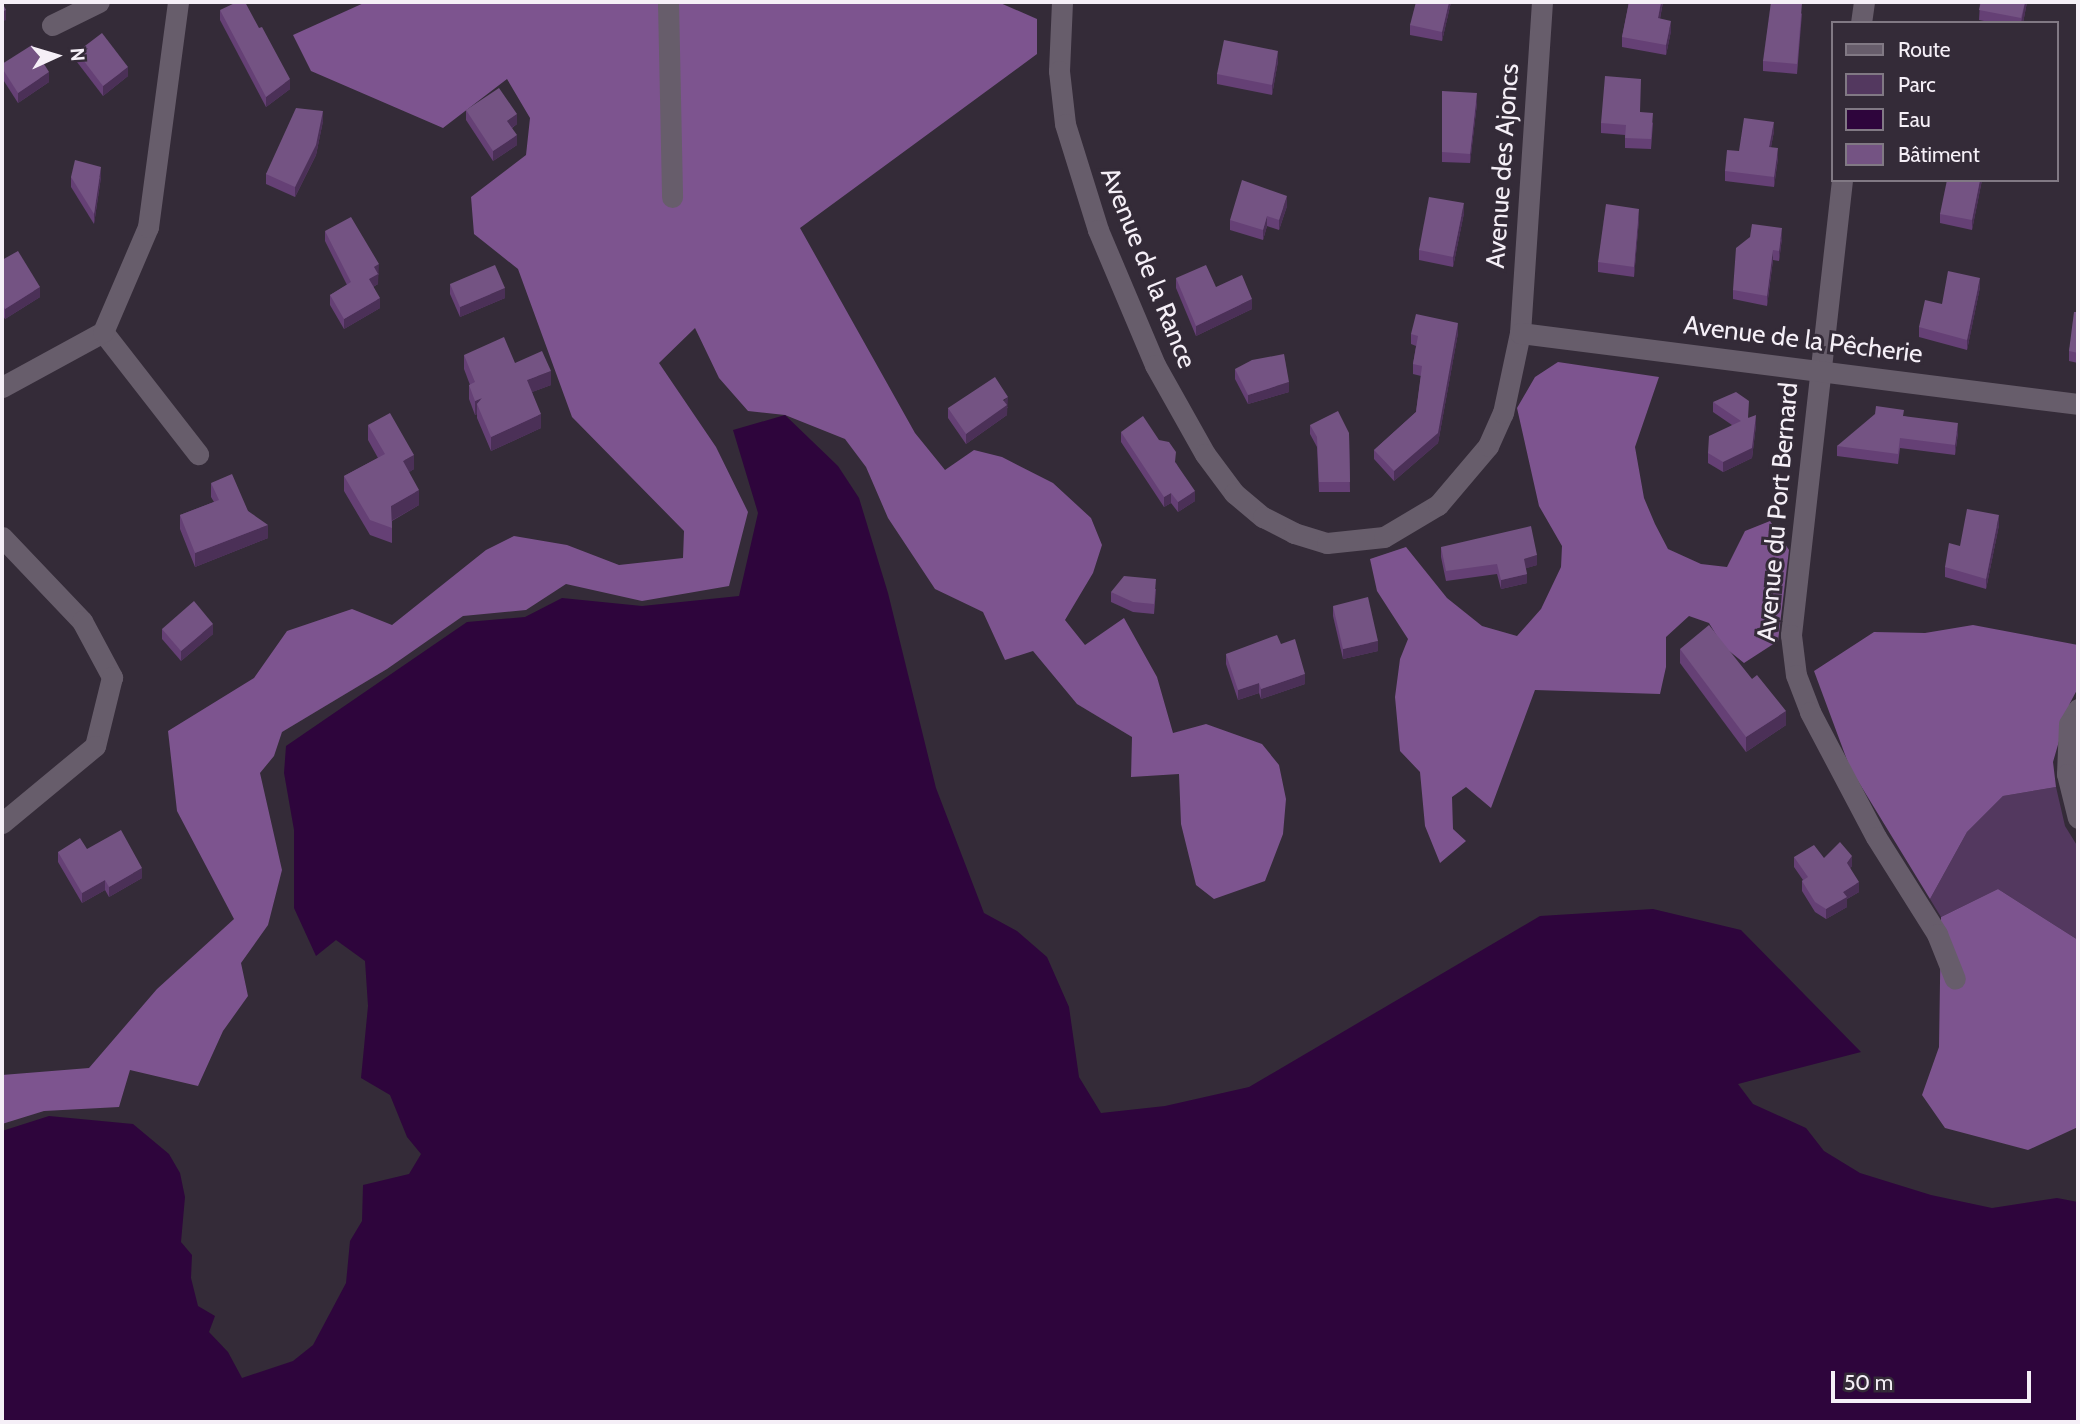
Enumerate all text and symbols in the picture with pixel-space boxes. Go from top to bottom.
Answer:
north arrow [21,21,91,91]
legend [1832,21,2059,182]
text: Route [1898,37,1951,62]
text: N [66,47,89,62]
street label: Avenue des Ajoncs [1480,62,1526,270]
text: Parc [1898,72,1936,97]
text: Eau [1898,107,1931,132]
text: Bâtiment [1898,142,1980,167]
street label: Avenue de la Rance [1093,163,1203,373]
street label: Avenue de la Pêcherie [1682,310,1924,370]
street label: Avenue du Port Bernard [1751,381,1805,643]
scale bar [1835,1358,2035,1402]
text: 50 m [1844,1370,1893,1395]

